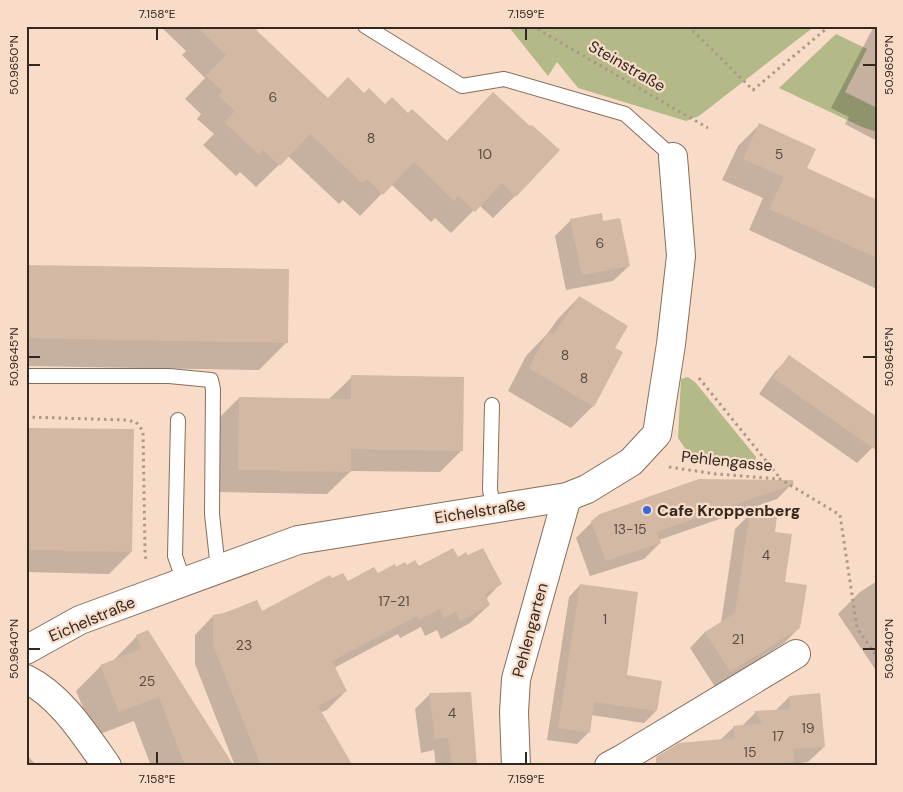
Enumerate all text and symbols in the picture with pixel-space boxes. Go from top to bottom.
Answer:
text: 7.158°E [138,6,176,22]
text: 7.159°E [508,6,545,22]
text: 50.9650°N [6,35,22,95]
text: 50.9650°N [881,35,897,95]
street label: Steinstraße [585,36,669,96]
house number: 6 [269,88,277,106]
house number: 8 [367,129,375,147]
house number: 10 [478,145,492,163]
house number: 5 [775,145,783,163]
house number: 6 [596,234,604,252]
text: 50.9645°N [6,327,22,387]
text: 50.9645°N [881,327,897,387]
house number: 8 [561,346,569,364]
house number: 8 [580,369,588,387]
street label: Pehlengasse [680,446,774,476]
street label: Eichelstraße [433,493,527,529]
place label: Cafe Kroppenberg [657,500,800,521]
marker: Cafe Kroppenberg [641,504,653,516]
house number: 13-15 [613,520,647,538]
house number: 4 [762,546,771,564]
street label: Pehlengarten [507,581,553,679]
street label: Eichelstraße [46,591,138,647]
house number: 17-21 [378,592,410,610]
house number: 1 [603,610,607,628]
text: 50.9640°N [6,619,22,679]
text: 50.9640°N [881,619,897,679]
house number: 21 [732,630,744,648]
house number: 23 [236,636,252,654]
house number: 25 [139,672,155,690]
house number: 4 [448,704,457,722]
house number: 19 [801,719,815,737]
house number: 17 [772,727,784,745]
house number: 15 [744,743,756,761]
text: 7.158°E [138,771,176,787]
text: 7.159°E [508,771,545,787]

